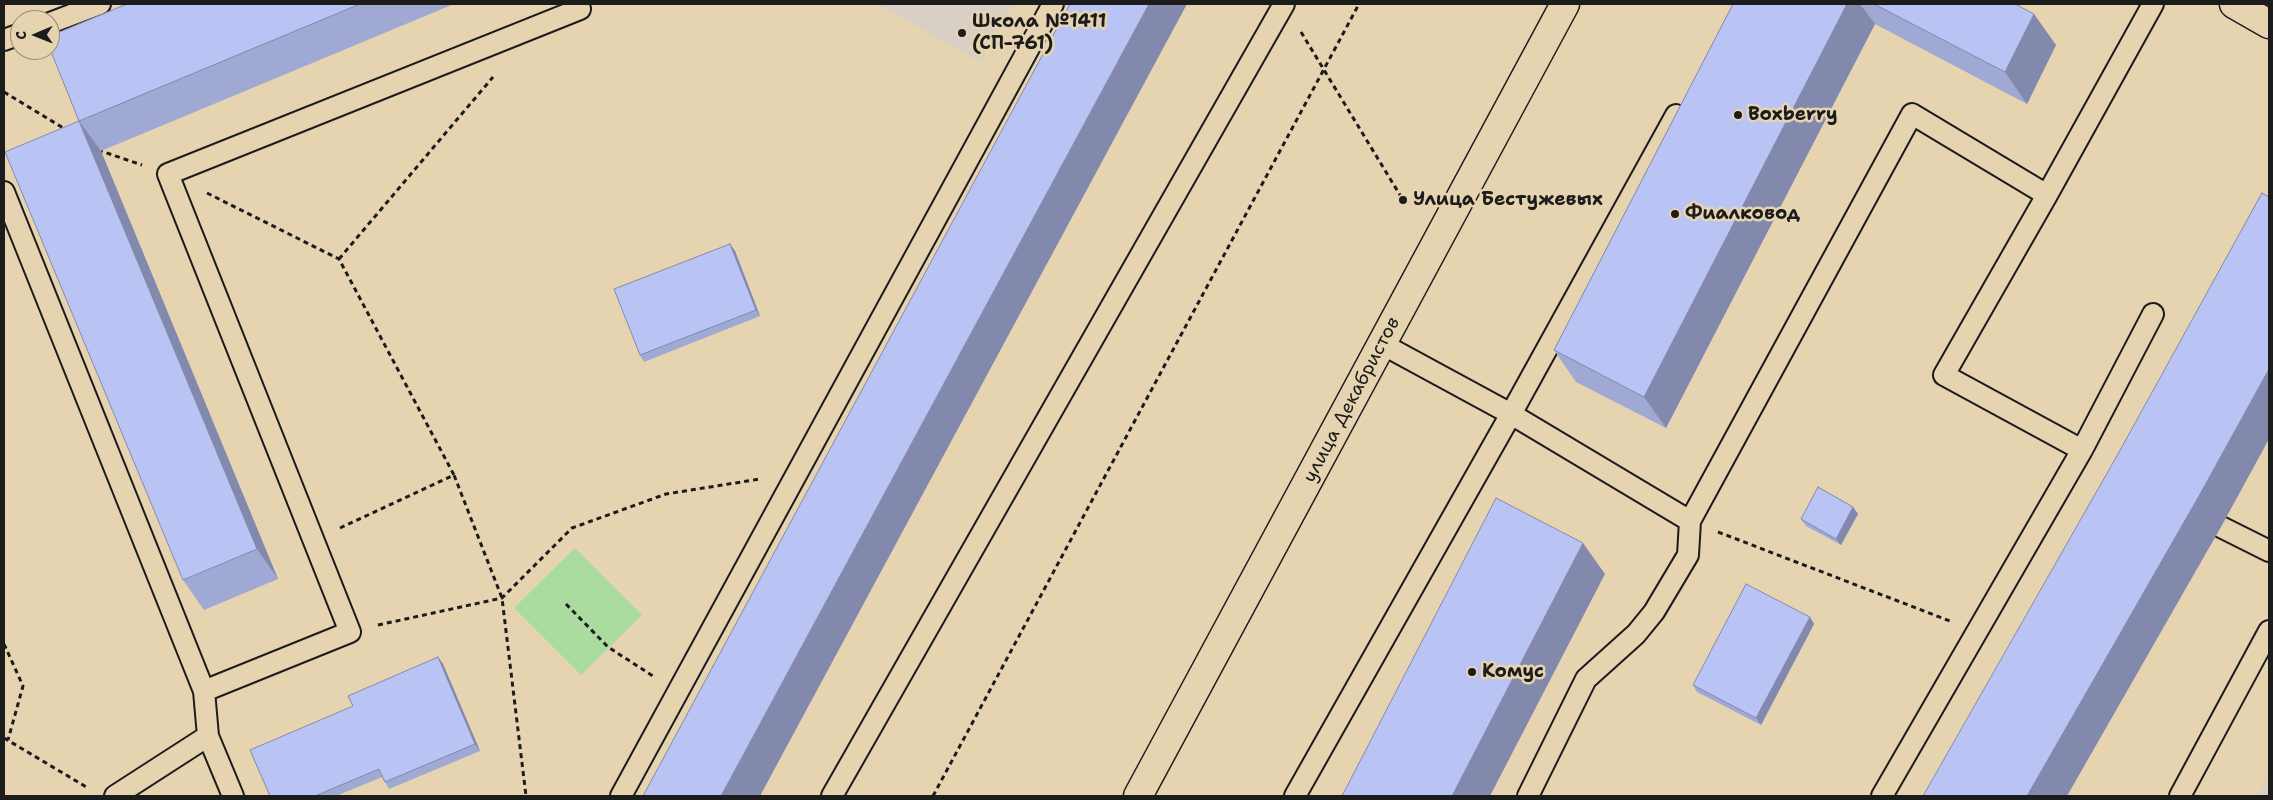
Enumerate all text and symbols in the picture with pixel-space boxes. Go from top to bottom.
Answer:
north arrow [10,10,60,60]
place label: Школа №1411 (СП-761) [972,11,1106,55]
marker: Школа №1411 (СП-761) [956,27,968,39]
text: С [12,31,30,40]
place label: Boxberry [1748,104,1838,126]
marker: Boxberry [1732,109,1744,121]
place label: Улица Бестужевых [1413,189,1603,211]
marker: Улица Бестужевых [1397,194,1409,206]
place label: Фиалковод [1685,203,1800,225]
marker: Фиалковод [1669,208,1681,220]
street label: улица Декабристов [1299,313,1405,487]
place label: Комус [1482,661,1544,683]
marker: Комус [1466,666,1478,678]

